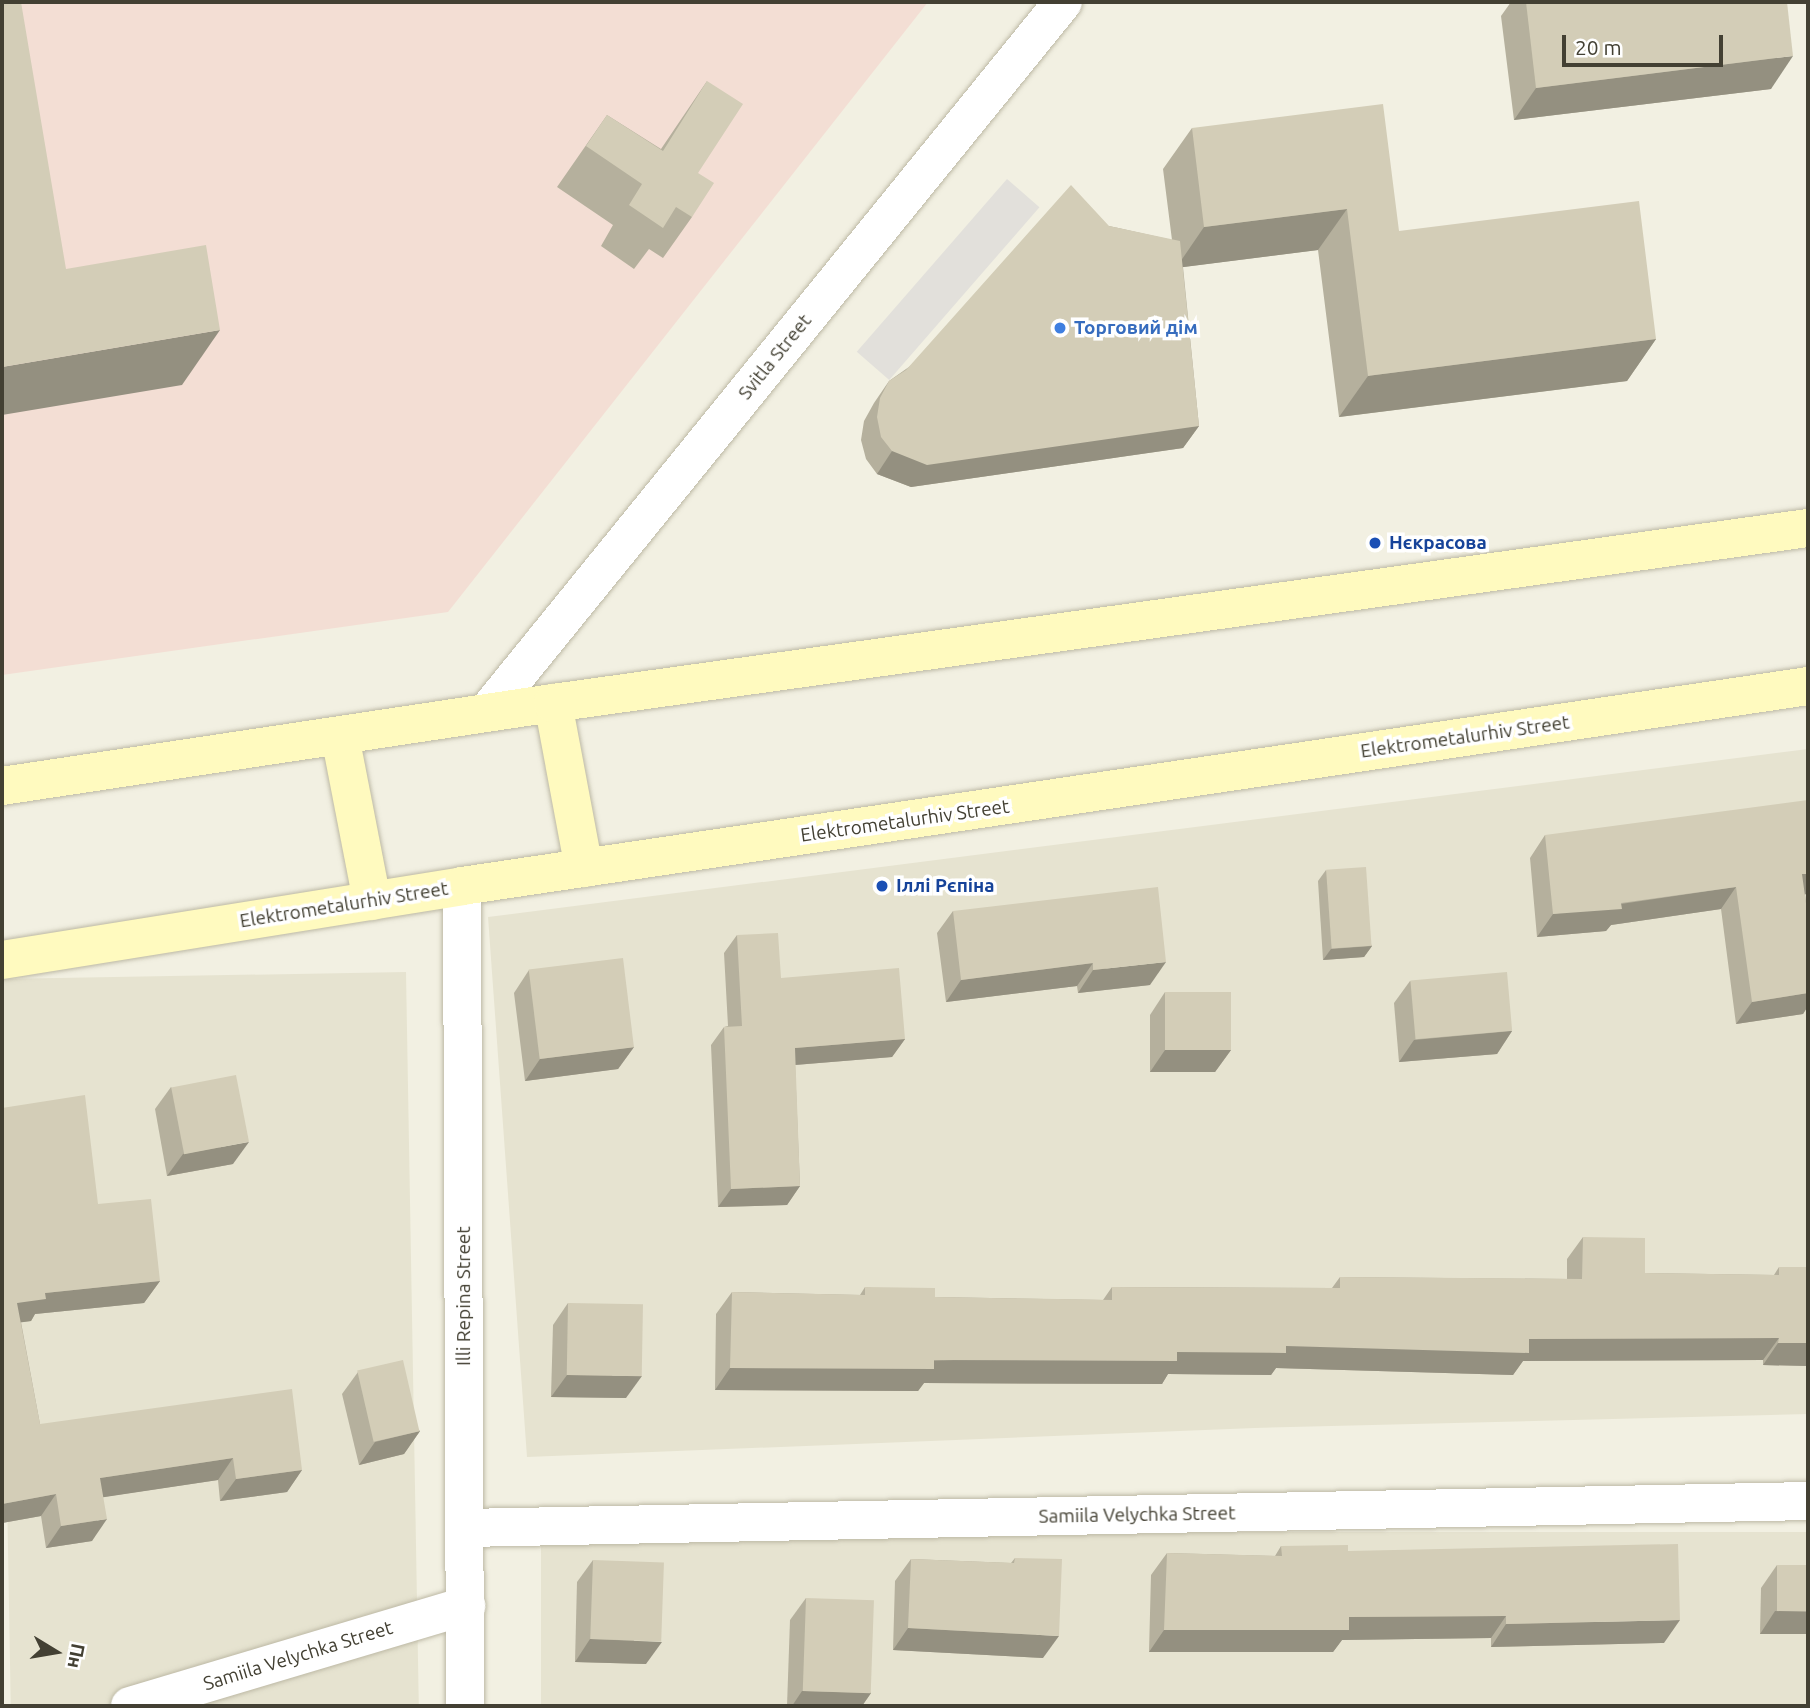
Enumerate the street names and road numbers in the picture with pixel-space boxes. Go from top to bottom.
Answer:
street label: Svitla Street [734,310,816,404]
street label: Elektrometalurhiv Street [1359,711,1571,763]
street label: Elektrometalurhiv Street [799,795,1011,847]
street label: Elektrometalurhiv Street [238,877,450,933]
street label: Illi Repina Street [453,1226,475,1366]
street label: Samiila Velychka Street [1038,1502,1236,1528]
street label: Samiila Velychka Street [201,1616,395,1696]

